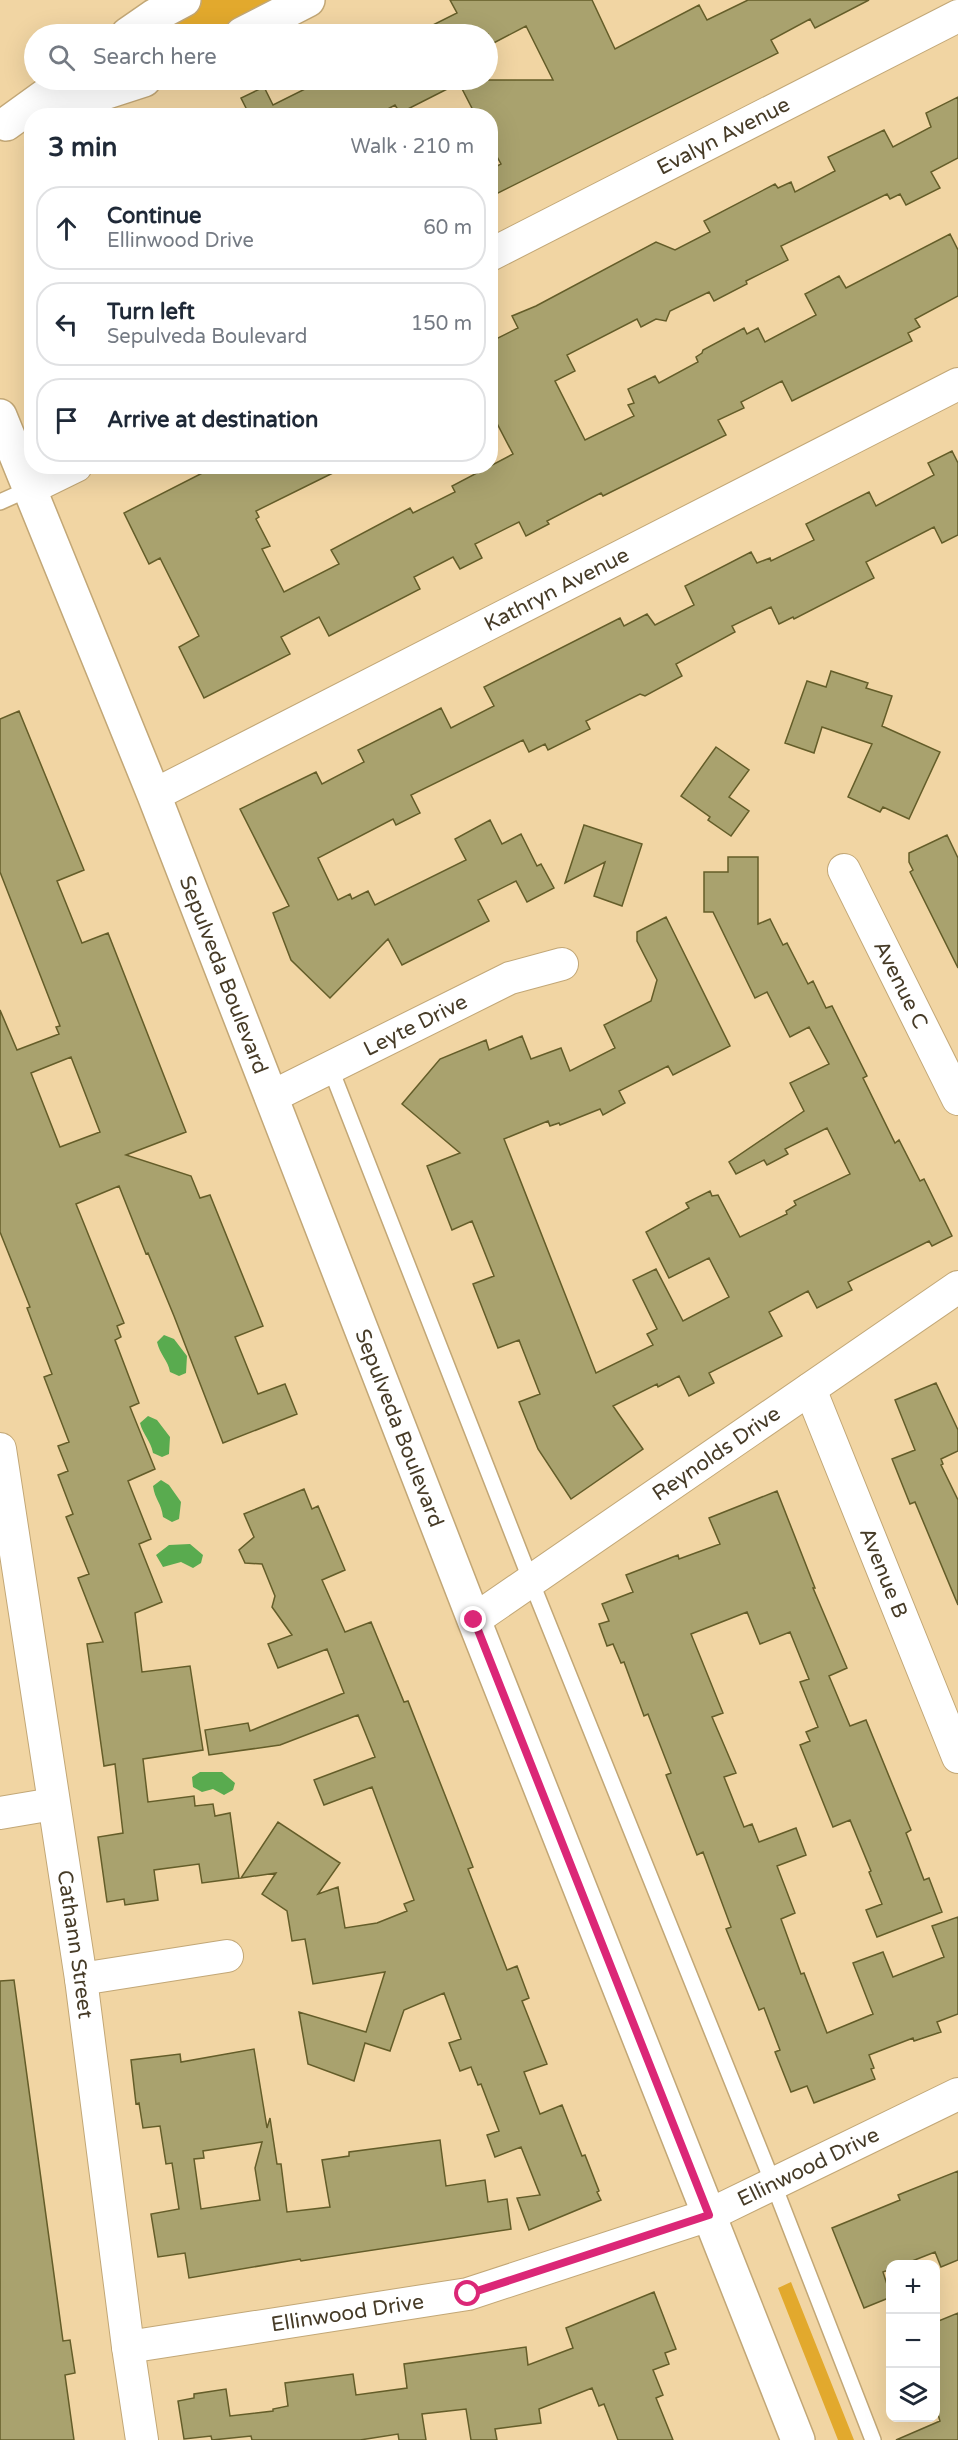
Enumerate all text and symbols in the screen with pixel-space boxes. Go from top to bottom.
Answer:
search box [24,24,498,90]
icon: search [45,41,78,74]
text: Search here [93,44,217,70]
street label: Evalyn Avenue [653,91,794,180]
text: 3 min [48,132,117,163]
text: Walk · 210 m [351,135,474,159]
text: Continue [107,203,202,229]
icon: ahead [50,212,83,245]
text: 60 m [423,216,472,240]
text: Ellinwood Drive [107,229,254,253]
text: Turn left [107,299,195,325]
icon: left [50,308,83,341]
text: 150 m [411,312,472,336]
text: Sepulveda Boulevard [107,325,307,349]
icon: arrive [50,404,83,437]
text: Arrive at destination [107,407,318,433]
street label: Kathryn Avenue [480,542,633,637]
street label: Sepulveda Boulevard [174,872,273,1077]
street label: Avenue C [869,936,933,1033]
street label: Leyte Drive [359,989,471,1061]
street label: Sepulveda Boulevard [350,1325,449,1531]
street label: Reynolds Drive [648,1401,785,1506]
street label: Avenue B [855,1524,913,1622]
route end [460,1606,486,1632]
street label: Cathann Street [52,1868,98,2020]
street label: Ellinwood Drive [733,2122,883,2212]
map controls [886,2260,940,2422]
button: + [886,2260,940,2314]
route start [454,2280,480,2306]
street label: Ellinwood Drive [269,2289,426,2337]
button: − [886,2314,940,2368]
button: layers [886,2368,940,2422]

